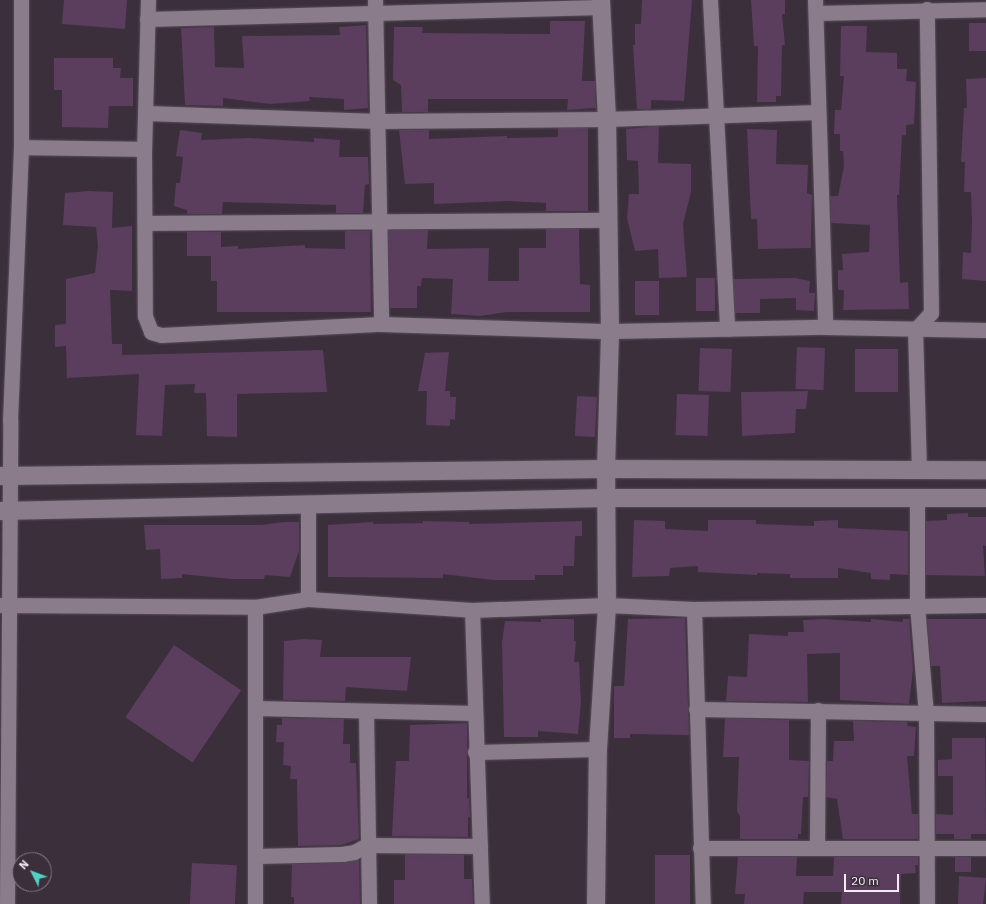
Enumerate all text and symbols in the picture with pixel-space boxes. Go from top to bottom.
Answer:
north arrow [12,852,52,892]
text: N [16,857,32,872]
scale bar [846,866,901,892]
text: 20 m [851,873,879,888]

